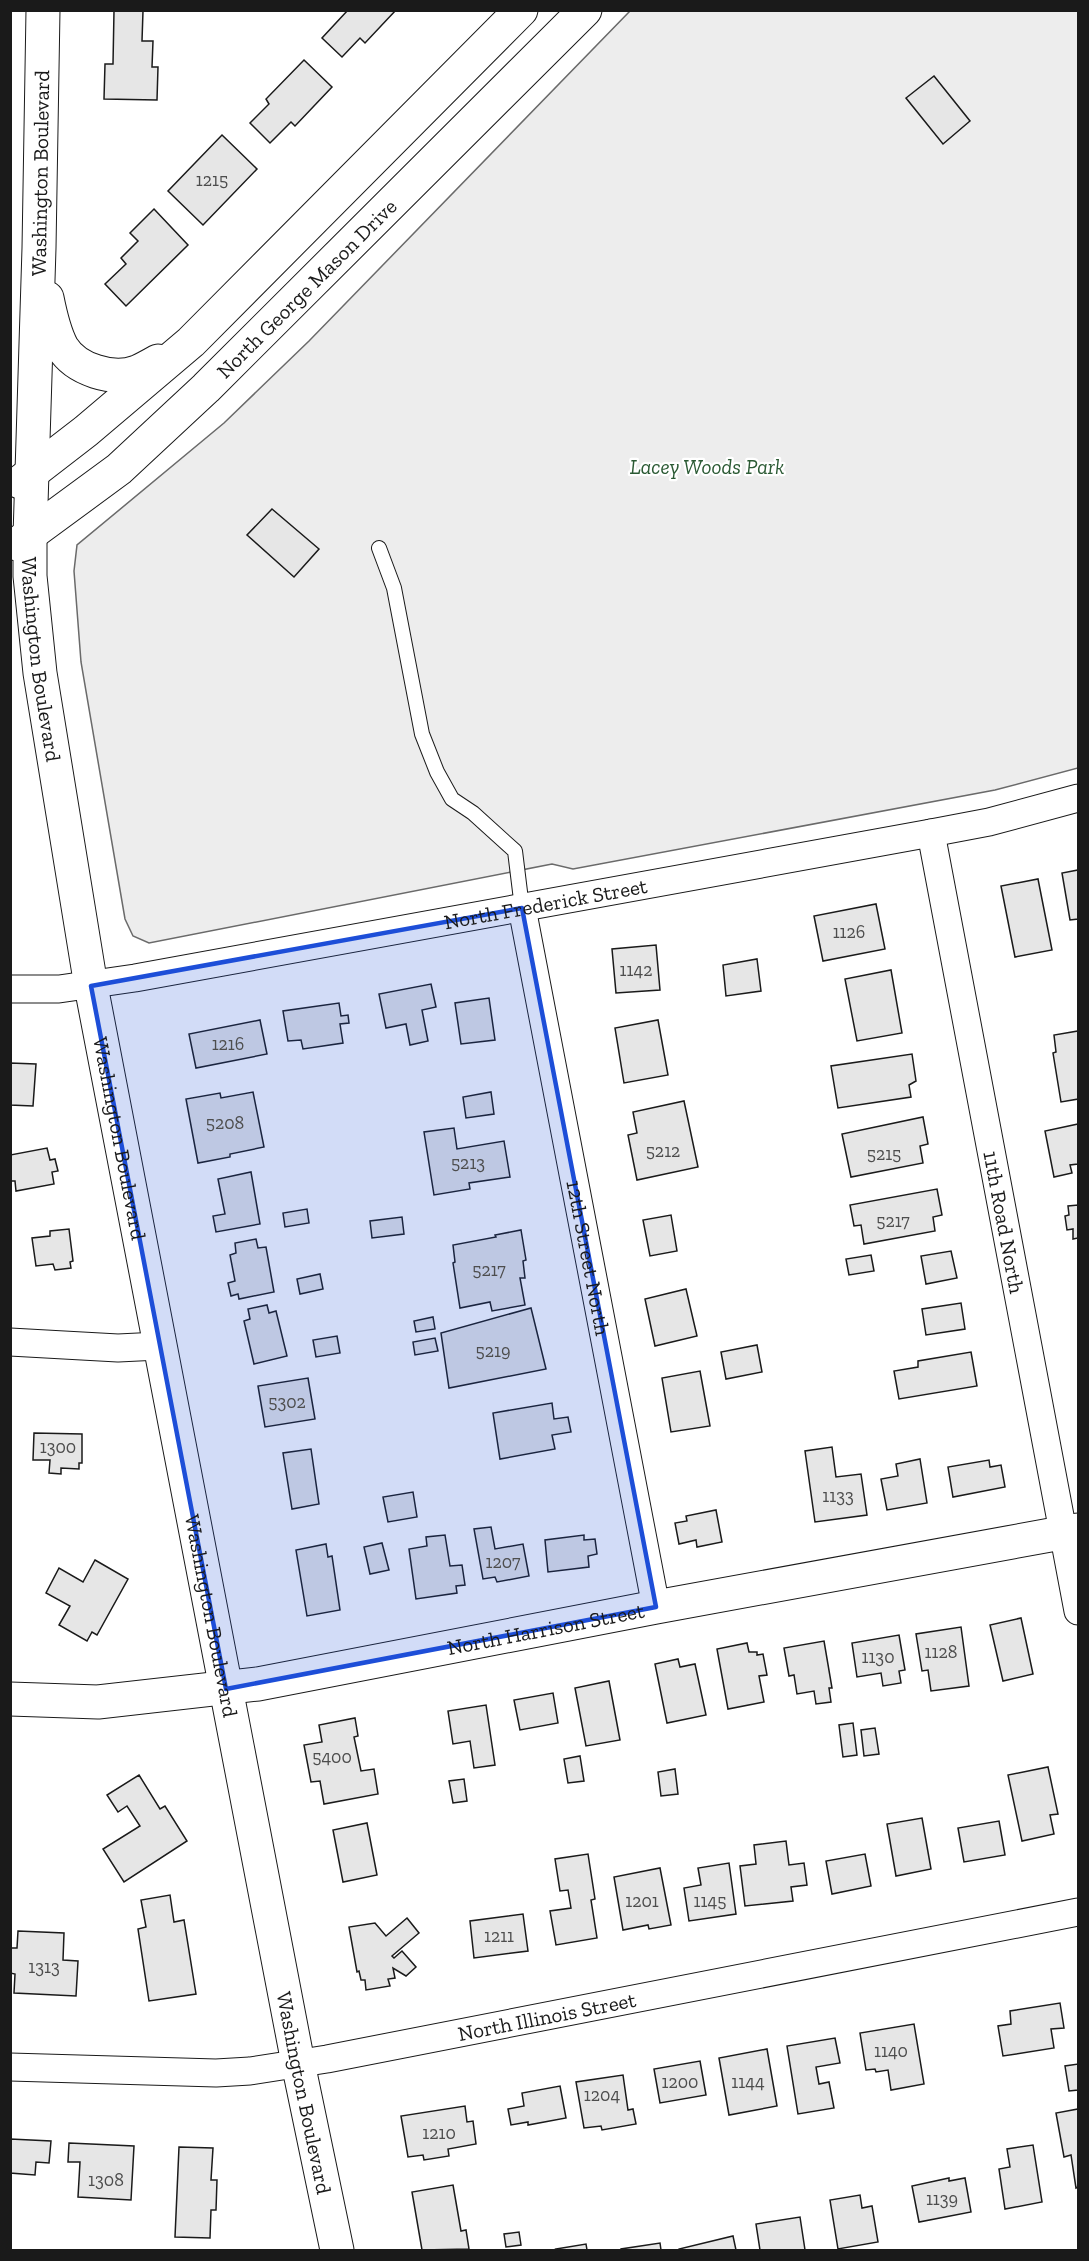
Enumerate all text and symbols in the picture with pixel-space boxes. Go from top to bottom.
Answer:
street label: Washington Boulevard [26,69,54,276]
house number: 1215 [196,169,228,191]
street label: North George Mason Drive [211,193,401,383]
park label: Lacey Woods Park [630,454,784,479]
street label: Washington Boulevard [18,557,67,764]
street label: North Frederick Street [442,872,649,934]
house number: 1126 [833,921,865,943]
house number: 1142 [620,959,652,981]
house number: 1216 [212,1033,244,1055]
street label: Washington Boulevard [89,1035,152,1242]
house number: 5208 [206,1112,244,1134]
house number: 5212 [646,1140,680,1162]
house number: 5215 [867,1143,901,1165]
street label: 11th Road North [979,1149,1030,1296]
house number: 5213 [451,1152,485,1174]
street label: 12th Street North [562,1178,616,1338]
house number: 5217 [876,1210,910,1232]
house number: 5217 [472,1259,506,1281]
house number: 5219 [476,1340,510,1362]
house number: 5302 [268,1391,306,1413]
house number: 1300 [40,1436,76,1458]
house number: 1133 [822,1485,854,1507]
street label: Washington Boulevard [180,1512,244,1720]
house number: 1207 [485,1551,521,1573]
street label: North Harrison Street [445,1597,647,1660]
house number: 1128 [925,1641,957,1663]
house number: 1130 [861,1646,895,1668]
house number: 5400 [312,1746,352,1768]
house number: 1201 [625,1890,659,1912]
house number: 1145 [694,1890,726,1912]
house number: 1211 [484,1925,514,1947]
house number: 1313 [28,1956,60,1978]
street label: North Illinois Street [456,1986,638,2046]
street label: Washington Boulevard [272,1989,338,2197]
house number: 1140 [874,2040,908,2062]
house number: 1200 [662,2071,698,2093]
house number: 1144 [731,2071,765,2093]
house number: 1204 [584,2084,620,2106]
house number: 1210 [422,2122,456,2144]
house number: 1308 [88,2169,124,2191]
house number: 1139 [926,2188,958,2210]

